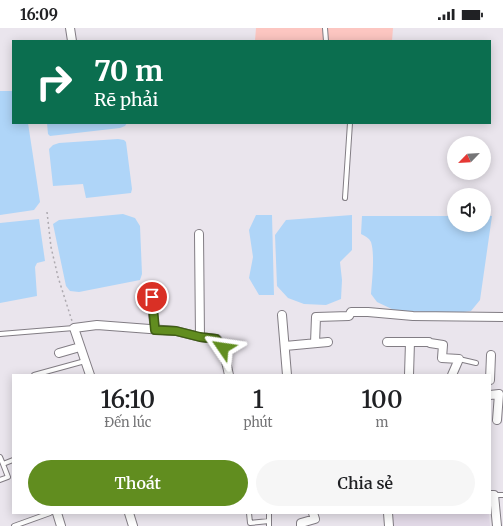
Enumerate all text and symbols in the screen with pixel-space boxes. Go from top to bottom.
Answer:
text: 16:09 [20,5,58,24]
text: 70 m [94,53,163,89]
icon: right [28,56,80,108]
text: Rẽ phải [94,88,158,111]
north arrow [447,136,491,180]
map controls [447,136,491,232]
button: sound [447,188,491,232]
pin [135,280,169,314]
icon: arrive [141,286,163,308]
position arrow [202,327,244,369]
text: 16:10 [100,384,155,415]
text: 1 [253,384,264,415]
text: 100 [361,384,403,415]
text: Đến lúc [104,414,151,431]
text: phút [244,414,273,431]
text: m [375,414,388,431]
button: Thoát [28,460,248,506]
button: Chia sẻ [256,460,475,506]

